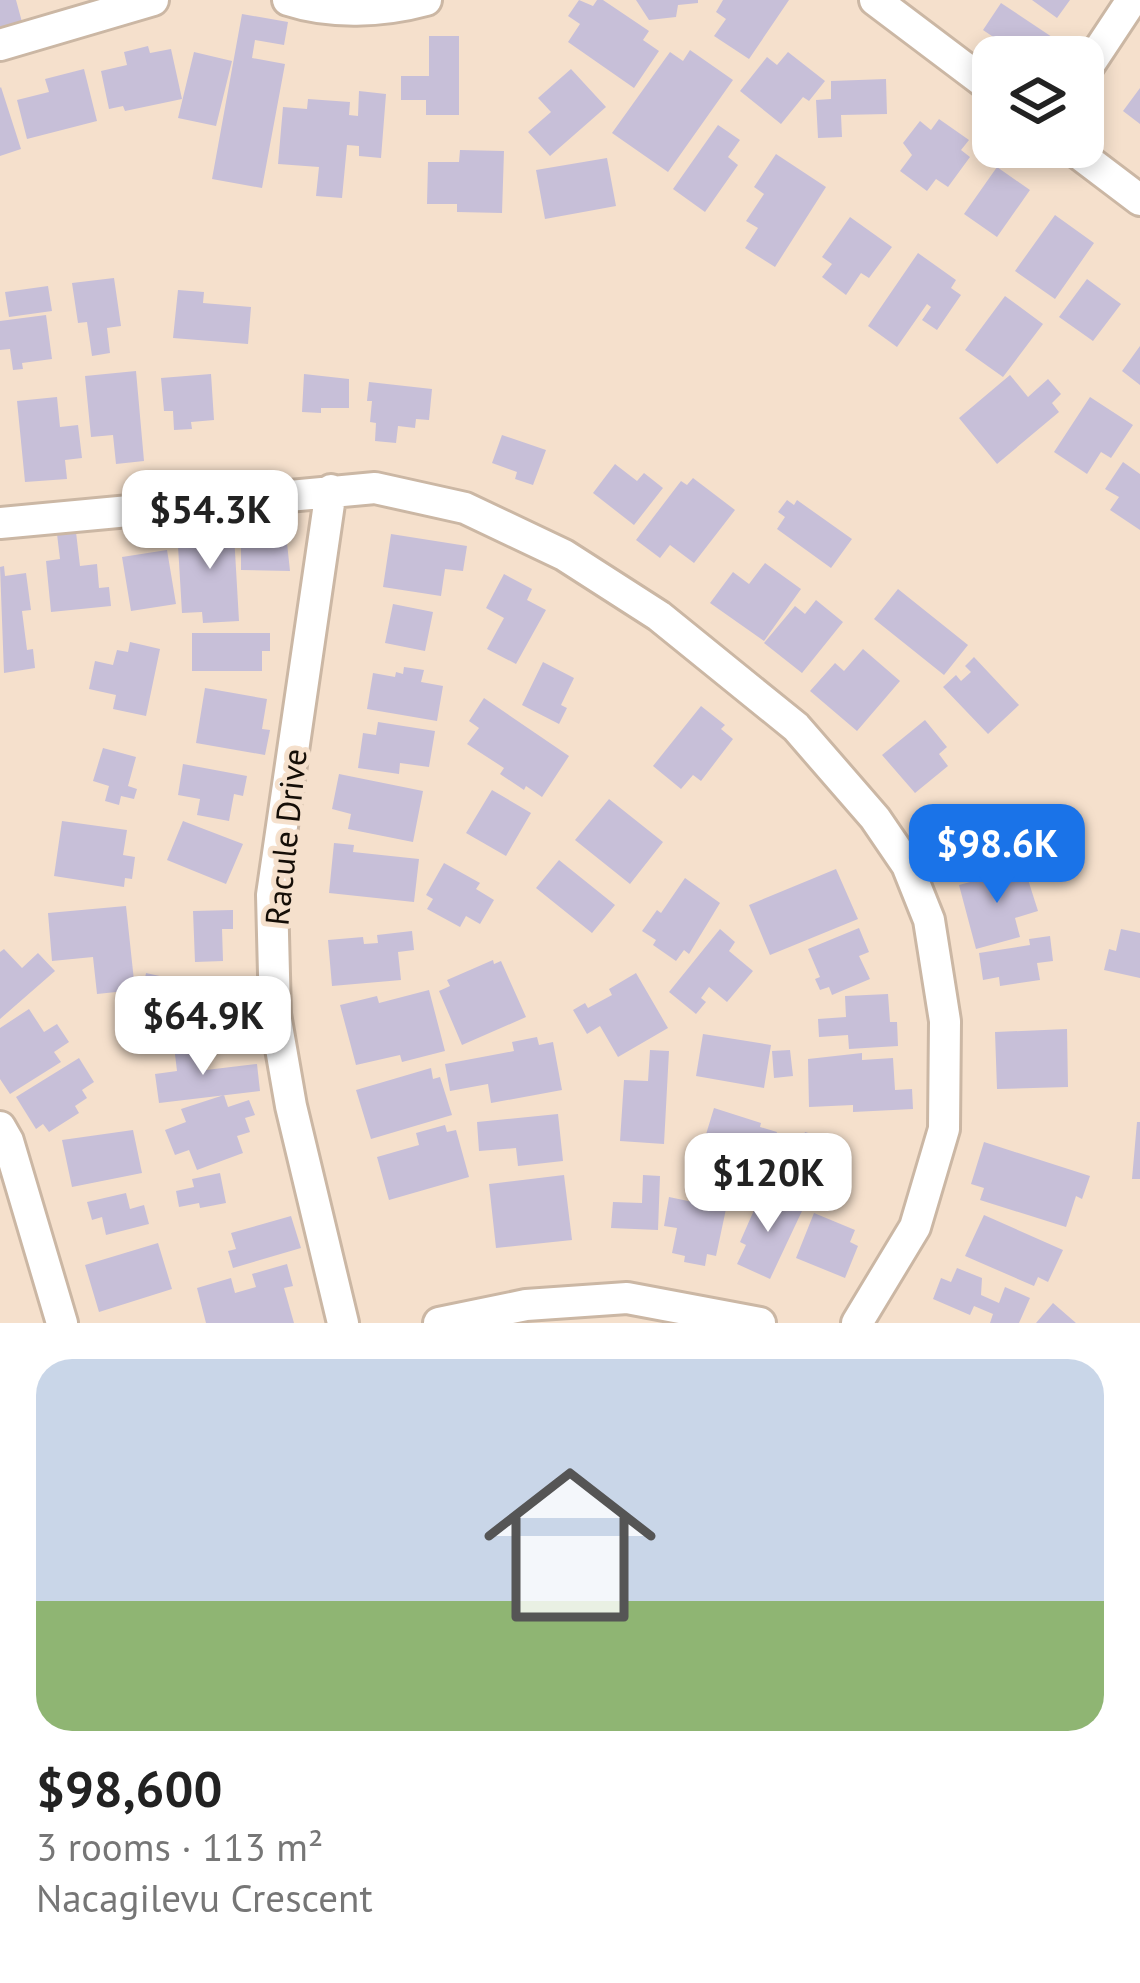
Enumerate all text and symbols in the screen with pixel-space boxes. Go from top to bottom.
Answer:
map controls [972,36,1104,168]
button: layers [972,36,1104,168]
pin: $54.3K [112,470,308,572]
text: $54.3K [149,483,271,534]
street label: Racule Drive [254,746,316,928]
pin: $98.6K [899,804,1095,906]
text: $98.6K [936,817,1058,868]
pin: $64.9K [105,976,301,1078]
text: $64.9K [142,989,264,1040]
pin: $120K [684,1133,852,1235]
text: $120K [712,1146,824,1197]
icon: home [462,1437,678,1653]
text: $98,600 [36,1755,222,1821]
text: 3 rooms · 113 m² [36,1821,323,1872]
text: Nacagilevu Crescent [36,1872,373,1923]

